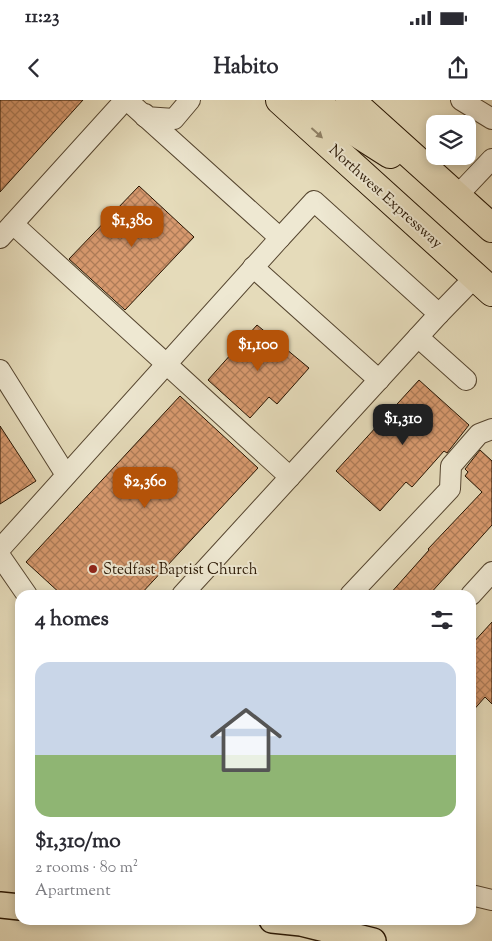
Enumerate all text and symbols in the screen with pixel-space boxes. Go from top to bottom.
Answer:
text: 11:23 [25,4,59,31]
text: Habito [213,52,279,84]
icon: back [20,54,48,82]
icon: share [444,54,472,82]
map controls [426,115,476,165]
button: layers [426,115,476,165]
one-way arrow [310,127,322,139]
street label: Northwest Expressway [323,140,447,254]
pin: $1,380 [91,206,173,248]
text: $1,380 [112,210,152,233]
pin: $1,100 [217,330,299,372]
text: $1,100 [238,334,278,357]
pin: $1,310 [362,404,444,446]
text: $1,310 [384,408,422,431]
pin: $2,360 [104,466,186,509]
text: $2,360 [124,471,166,494]
place label: Stedfast Baptist Church [103,560,258,581]
marker: Stedfast Baptist Church [87,563,99,575]
text: 4 homes [35,605,109,635]
icon: filters [428,606,456,634]
icon: home [201,695,291,785]
text: $1,310/mo [35,827,121,857]
text: 2 rooms · 80 m² [35,857,138,880]
text: Apartment [35,880,111,903]

